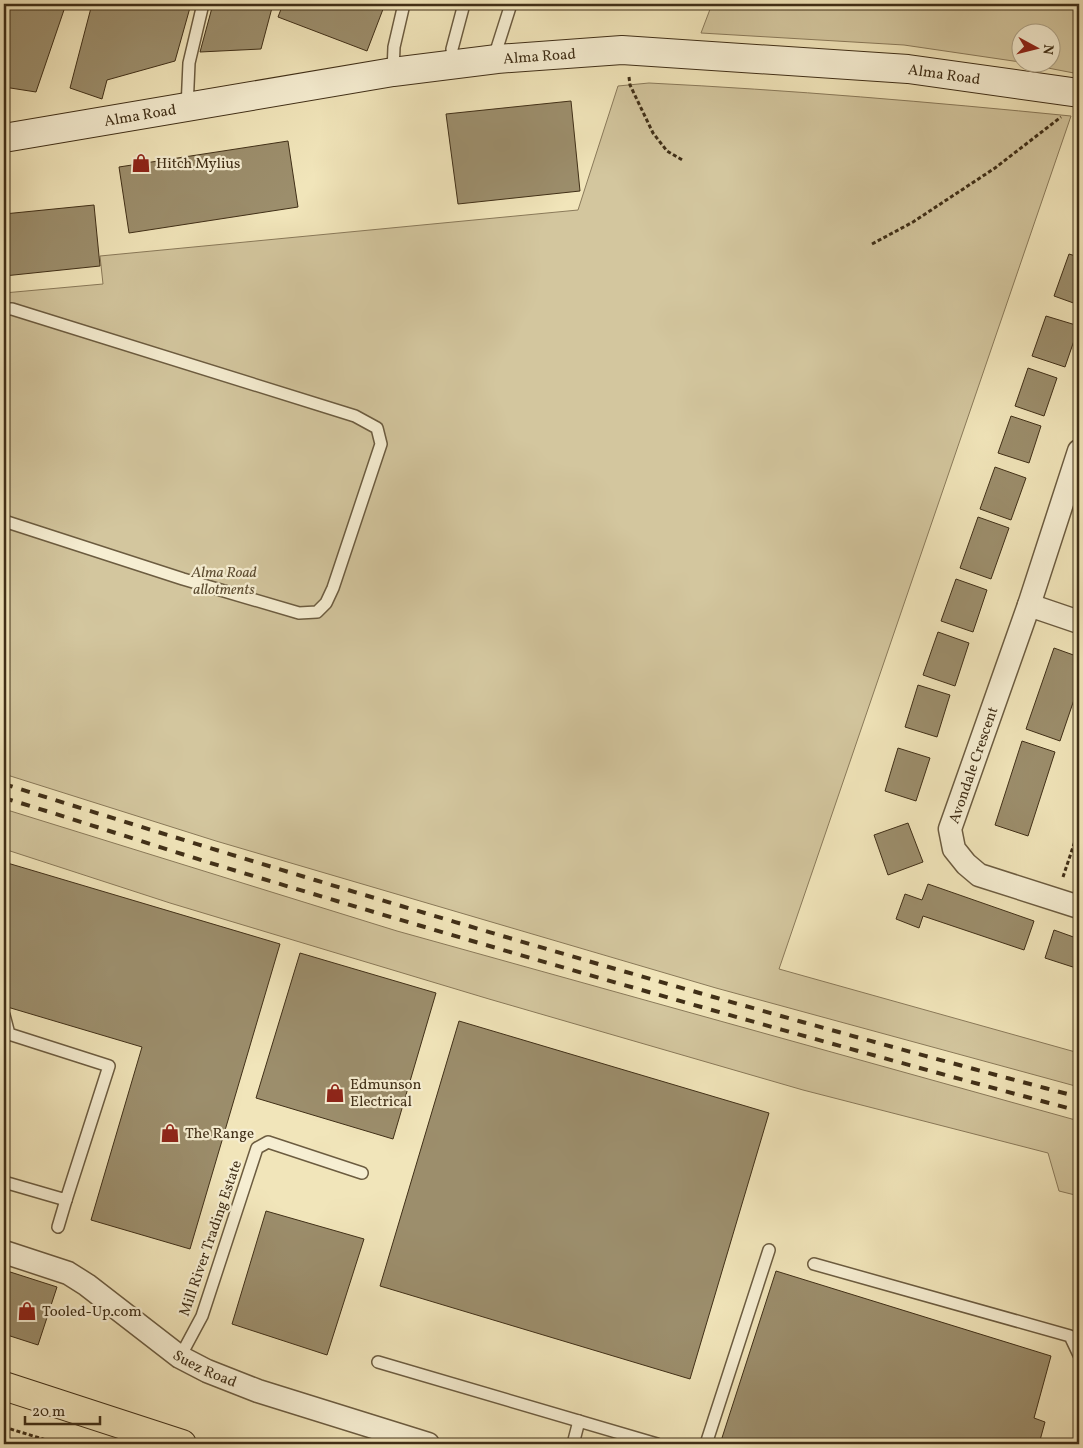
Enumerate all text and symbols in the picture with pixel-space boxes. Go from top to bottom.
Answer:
north arrow [1010,22,1060,72]
text: N [1037,43,1057,56]
street label: Alma Road [503,44,577,71]
street label: Alma Road [907,60,982,91]
street label: Alma Road [103,100,178,133]
shop icon: Hitch Mylius [130,152,152,174]
place label: Hitch Mylius [156,154,240,175]
park label: Alma Road allotments [190,563,257,601]
street label: Avondale Crescent [945,704,1004,827]
place label: Edmunson Electrical [350,1075,422,1113]
shop icon: Edmunson Electrical [324,1082,346,1104]
shop icon: The Range [159,1122,181,1144]
place label: The Range [185,1124,254,1145]
street label: Mill River Trading Estate [175,1158,248,1319]
shop icon: Tooled-Up.com [16,1300,38,1322]
place label: Tooled-Up.com [42,1302,142,1323]
street label: Suez Road [167,1346,239,1394]
scale bar [25,1393,100,1425]
text: 20 m [32,1402,65,1423]

